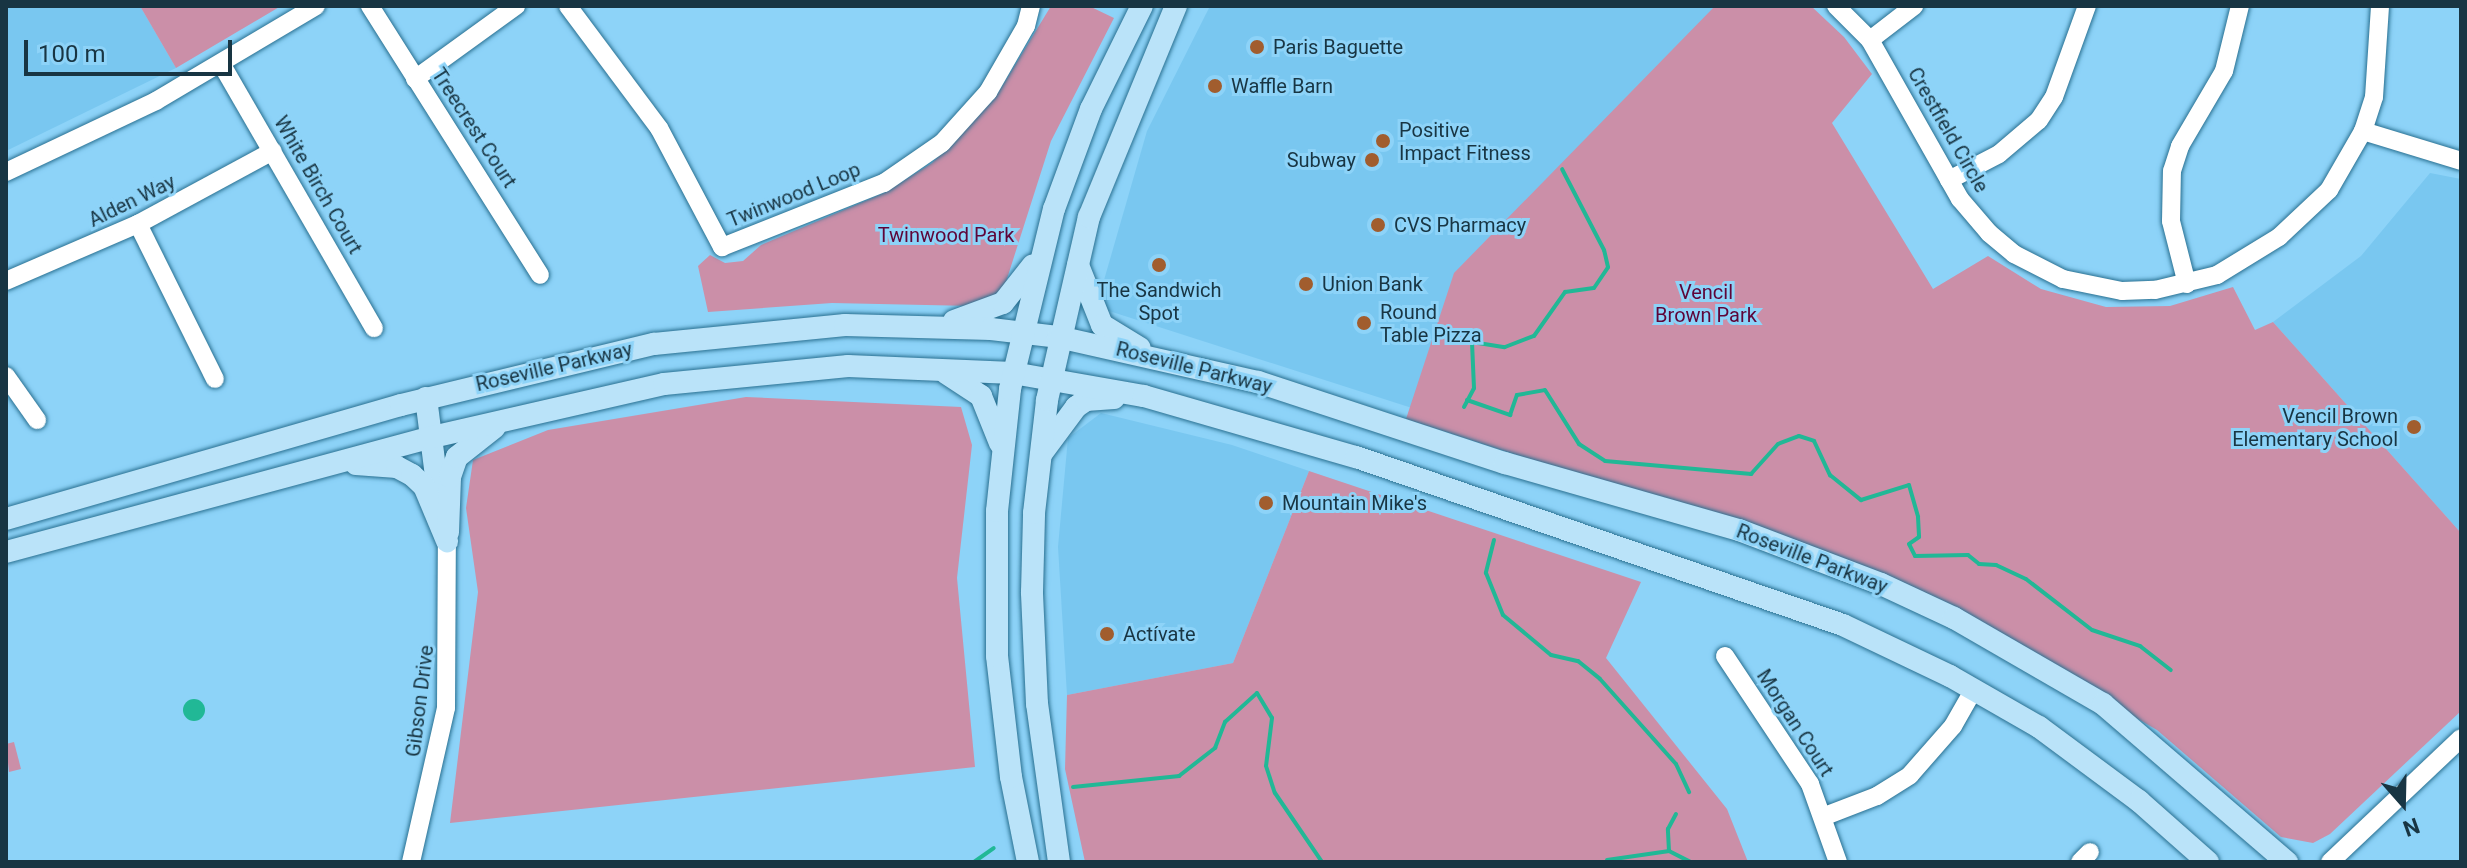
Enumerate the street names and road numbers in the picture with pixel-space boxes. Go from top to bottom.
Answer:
street label: Crestfield Circle [1903,63,1993,197]
street label: Treecrest Court [426,64,522,192]
street label: White Birch Court [269,112,367,258]
street label: Twinwood Loop [724,157,864,233]
street label: Alden Way [85,170,179,232]
street label: Roseville Parkway [473,337,635,397]
street label: Roseville Parkway [1114,337,1274,399]
street label: Roseville Parkway [1733,519,1891,599]
street label: Gibson Drive [401,644,439,758]
street label: Morgan Court [1751,665,1839,781]

